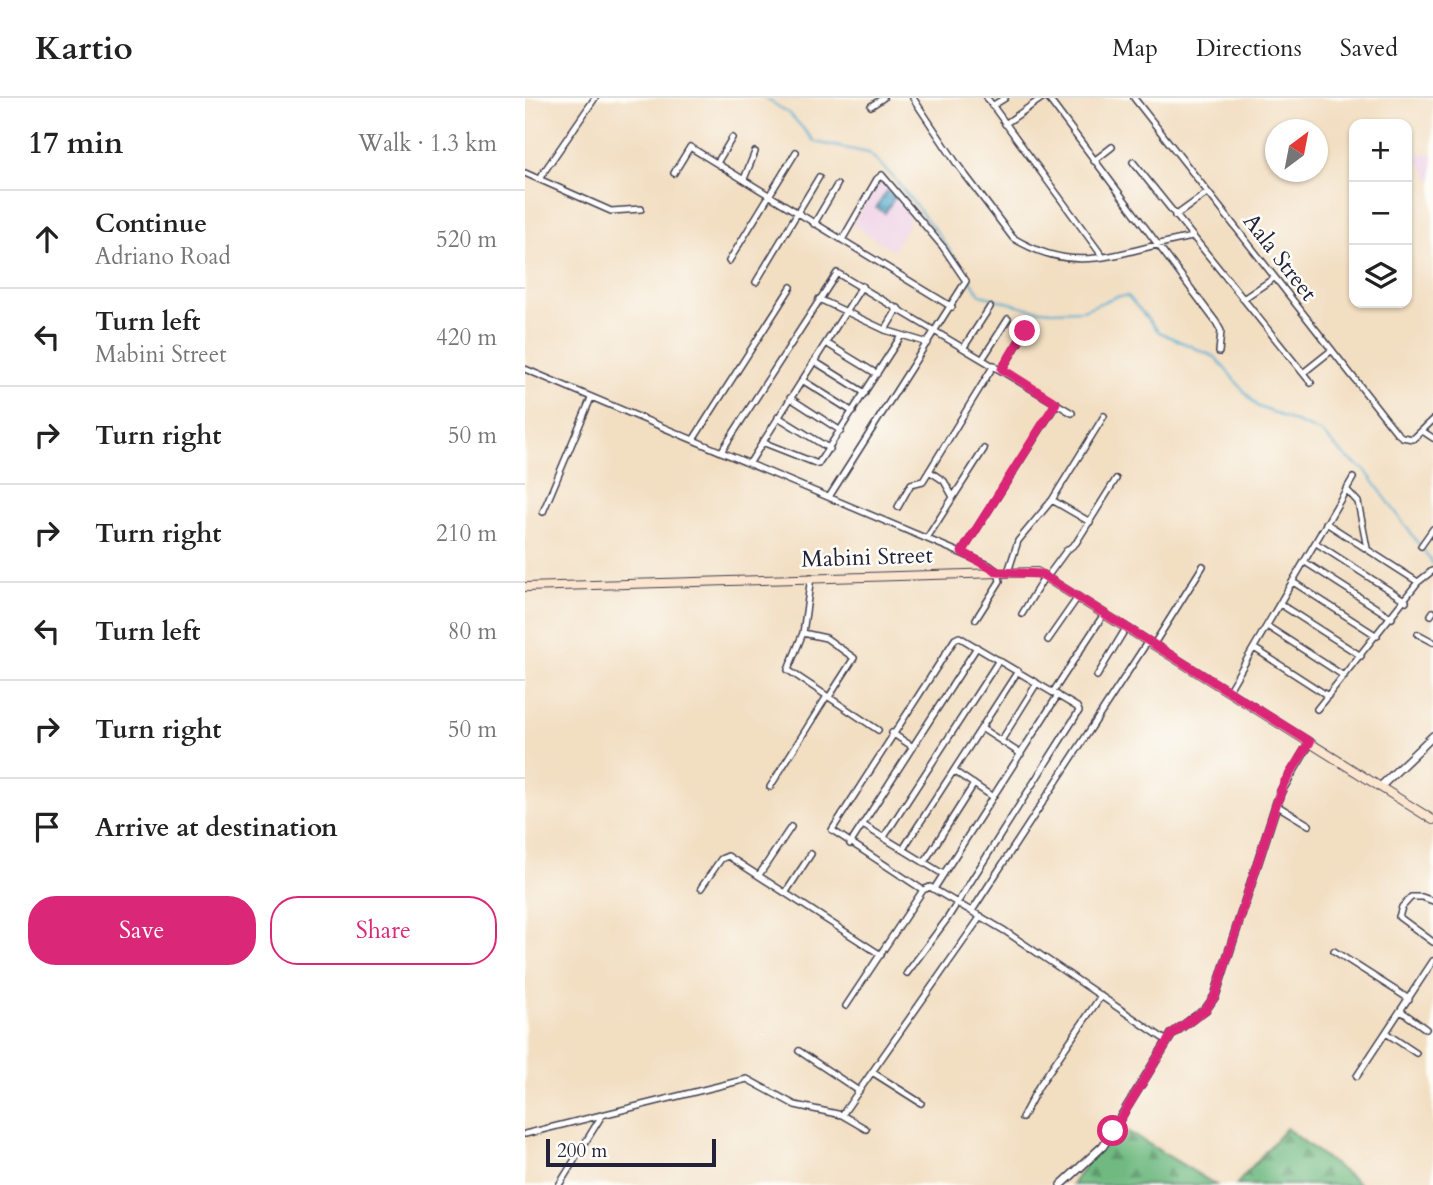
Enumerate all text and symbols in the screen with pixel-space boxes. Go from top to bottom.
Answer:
text: Kartio [35,26,133,71]
text: Map [1112,32,1158,65]
text: Directions [1196,32,1302,65]
text: Saved [1340,32,1398,65]
north arrow [1265,119,1328,182]
map controls [1349,119,1412,308]
button: + [1349,119,1412,182]
text: 17 min [28,123,123,164]
text: Walk · 1.3 km [358,128,497,159]
button: − [1349,182,1412,245]
text: Continue [95,206,207,241]
street label: Aala Street [1236,207,1324,307]
icon: ahead [28,220,66,258]
text: 520 m [436,224,497,255]
text: Adriano Road [95,241,231,272]
button: layers [1349,245,1412,308]
text: Turn left [95,304,200,339]
route end [1009,315,1040,346]
icon: left [28,318,66,356]
text: 420 m [436,322,497,353]
text: Mabini Street [95,339,226,370]
icon: right [28,416,66,454]
text: Turn right [95,418,222,453]
text: 50 m [448,420,497,451]
icon: right [28,514,66,552]
text: Turn right [95,516,222,551]
text: 210 m [436,518,497,549]
street label: Mabini Street [801,539,933,575]
icon: left [28,612,66,650]
text: Turn left [95,614,200,649]
text: 80 m [448,616,497,647]
icon: right [28,710,66,748]
text: Turn right [95,712,222,747]
text: 50 m [448,714,497,745]
icon: arrive [28,808,66,846]
text: Arrive at destination [95,810,338,845]
button: Save [28,896,256,965]
button: Share [270,896,497,965]
route start [1097,1115,1128,1146]
scale bar [546,1136,716,1168]
text: 200 m [557,1138,607,1164]

